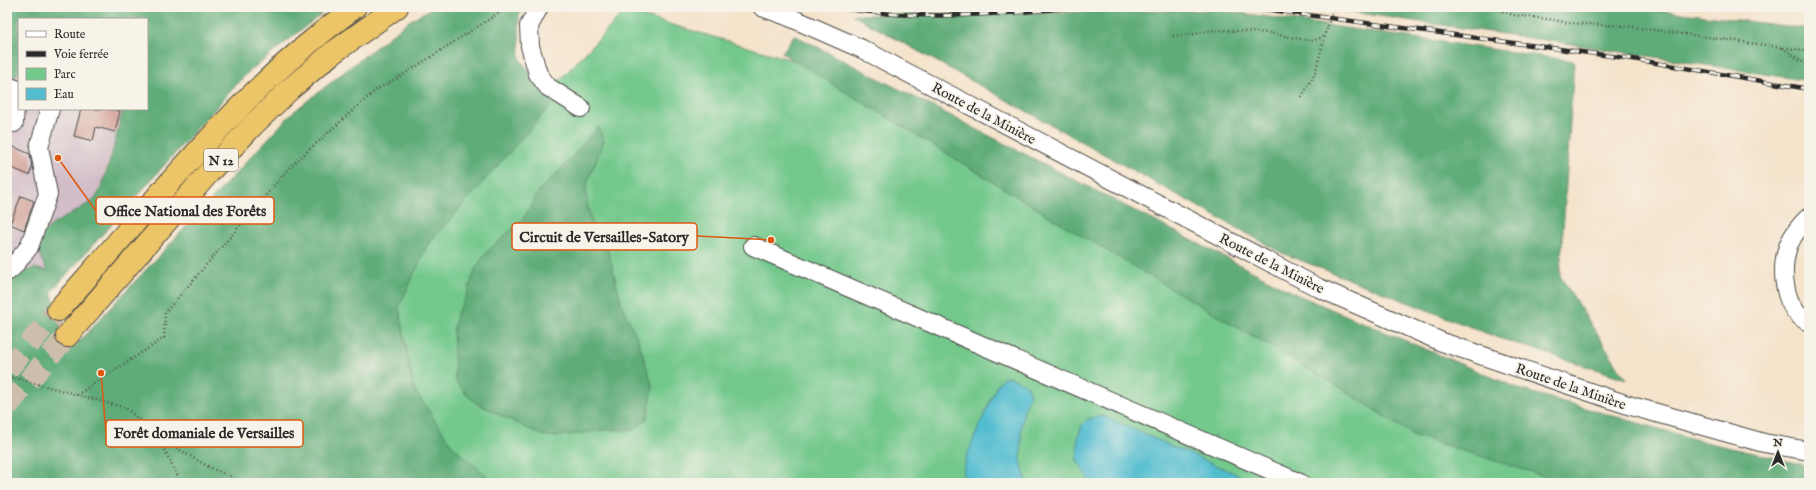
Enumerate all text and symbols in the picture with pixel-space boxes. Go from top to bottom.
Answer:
legend [18,18,148,110]
text: Route [54,27,86,42]
text: Voie ferrée [53,47,109,62]
text: Parc [54,67,76,82]
street label: Route de la Minière [928,79,1039,149]
text: Eau [54,87,74,102]
road number: N 12 [204,149,238,171]
callout: Office National des Forêts [96,197,274,224]
text: Office National des Forêts [104,202,267,221]
callout: Circuit de Versailles-Satory [512,223,697,250]
text: Circuit de Versailles-Satory [519,228,689,247]
street label: Route de la Minière [1216,230,1328,298]
street label: Route de la Minière [1513,360,1629,414]
callout: Forêt domaniale de Versailles [106,420,303,447]
text: Forêt domaniale de Versailles [114,424,295,443]
north arrow [1758,432,1798,472]
text: N [1772,436,1783,450]

